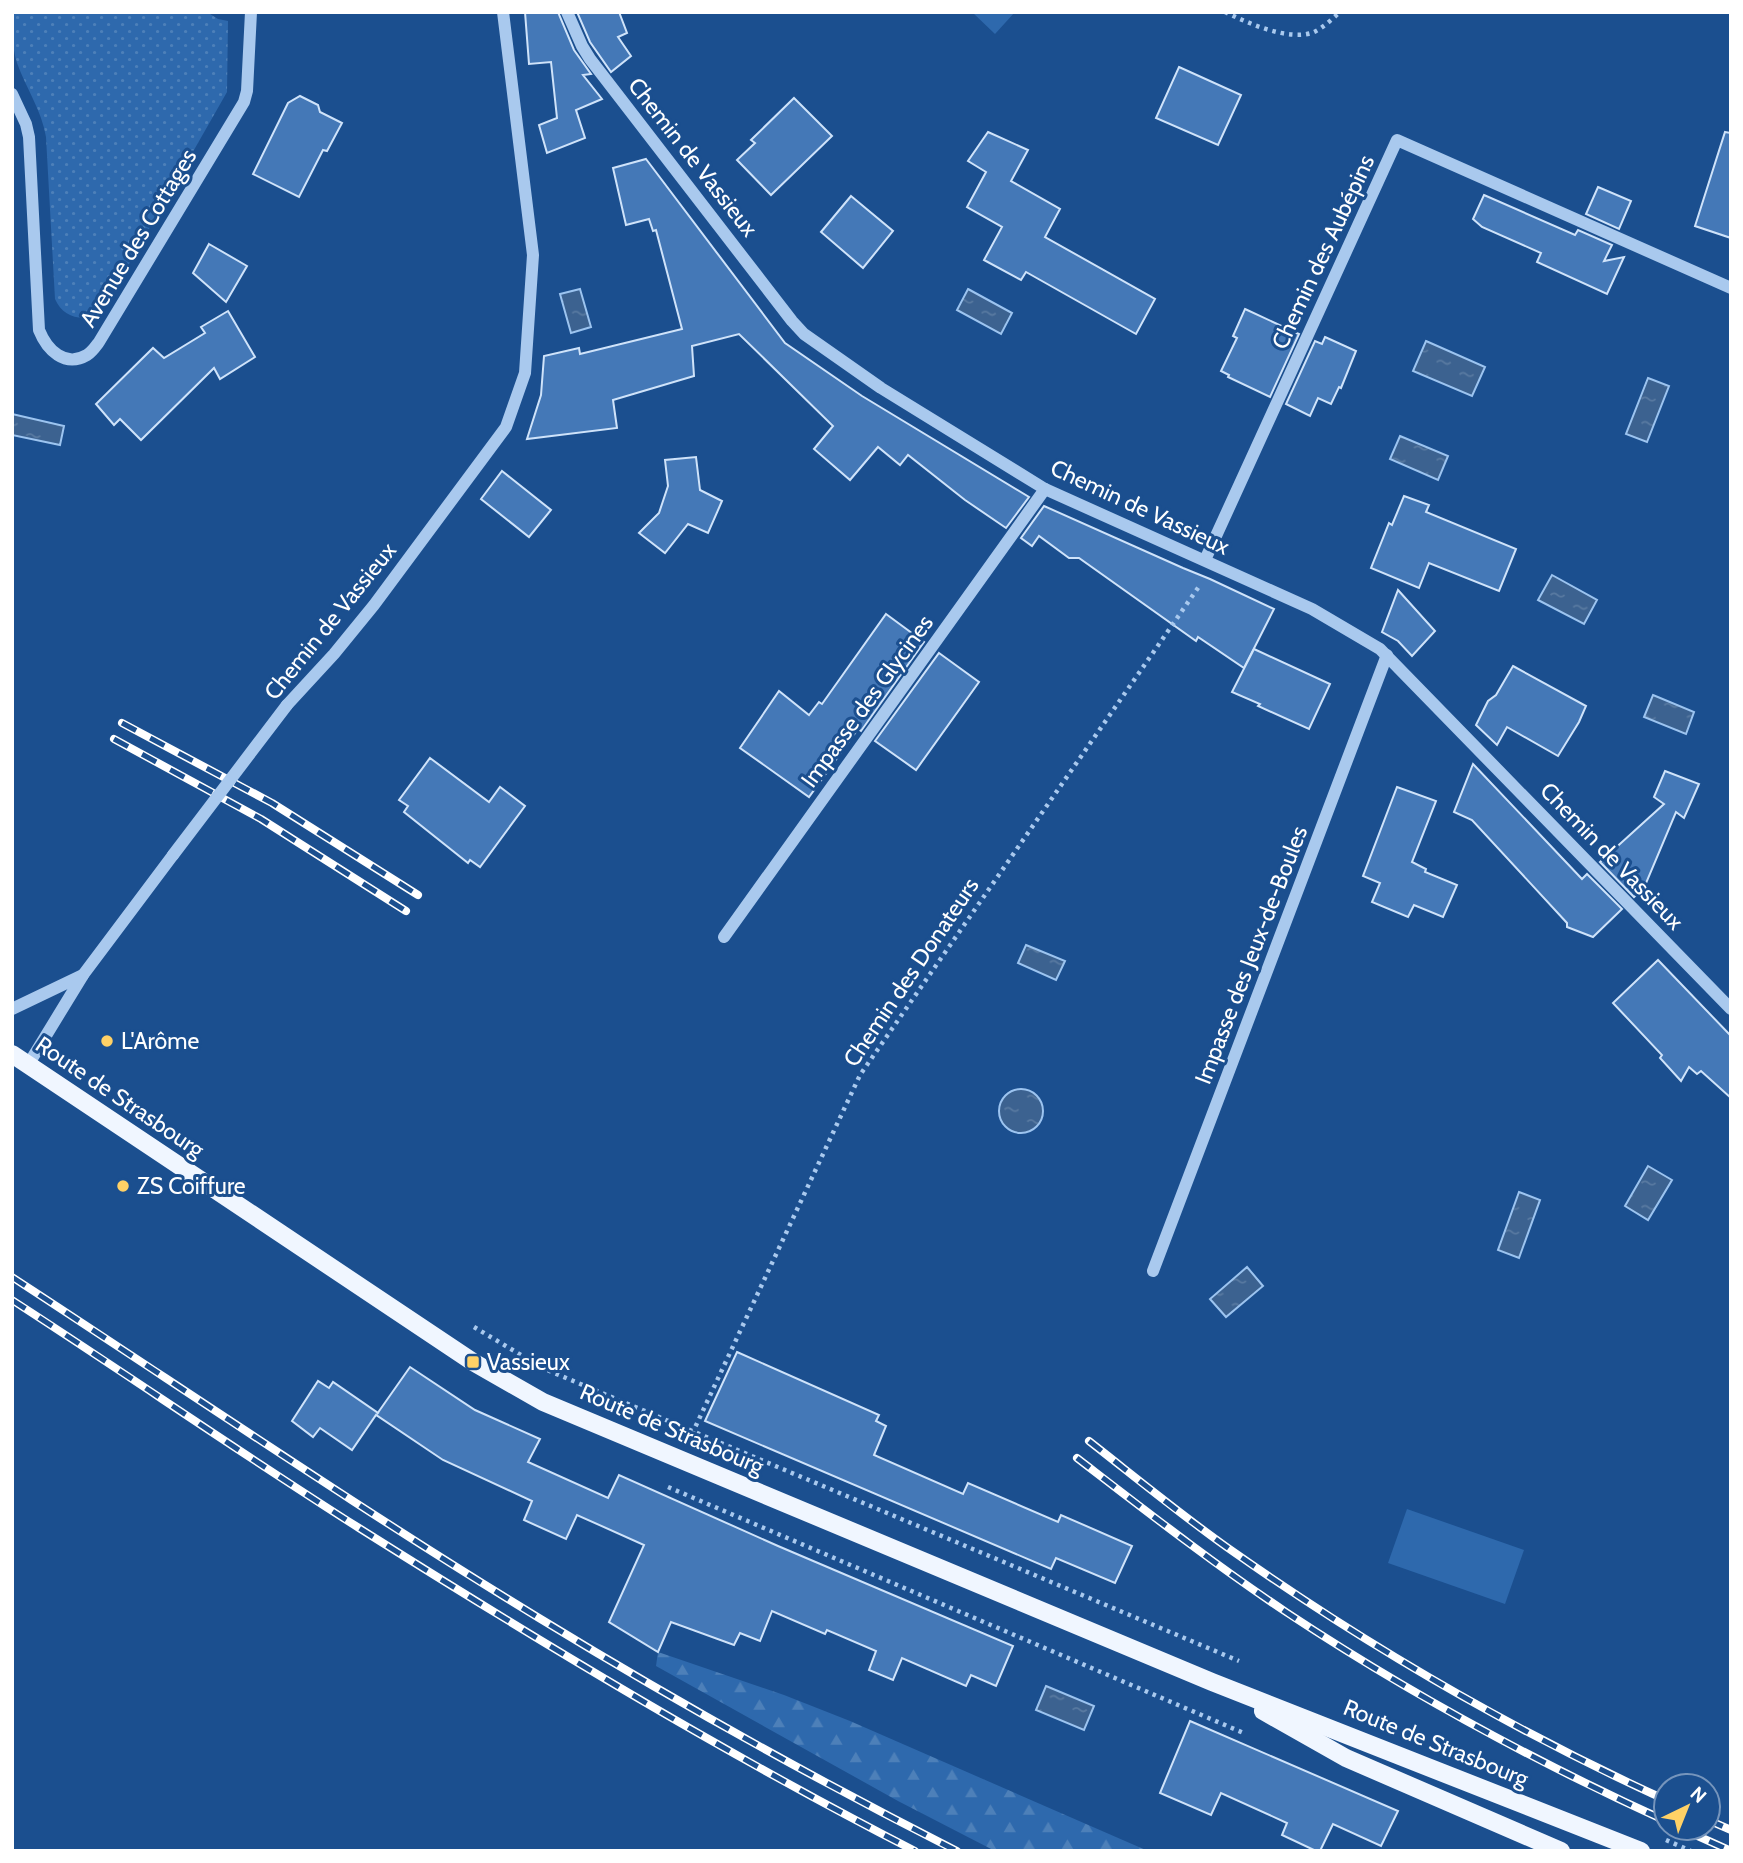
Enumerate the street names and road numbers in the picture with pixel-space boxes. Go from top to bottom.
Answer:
street label: Chemin de Vassieux [622,72,764,242]
street label: Avenue des Cottages [74,144,202,332]
street label: Chemin des Aubépins [1266,150,1380,354]
street label: Chemin de Vassieux [1046,453,1234,561]
street label: Chemin de Vassieux [258,537,402,705]
street label: Impasse des Glycines [795,609,939,793]
street label: Chemin de Vassieux [1535,776,1690,936]
street label: Impasse des Jeux-de-Boules [1189,822,1313,1088]
street label: Chemin des Donateurs [837,872,985,1072]
street label: Route de Strasbourg [30,1030,210,1164]
street label: Route de Strasbourg [576,1378,769,1481]
street label: Route de Strasbourg [1339,1693,1533,1793]

